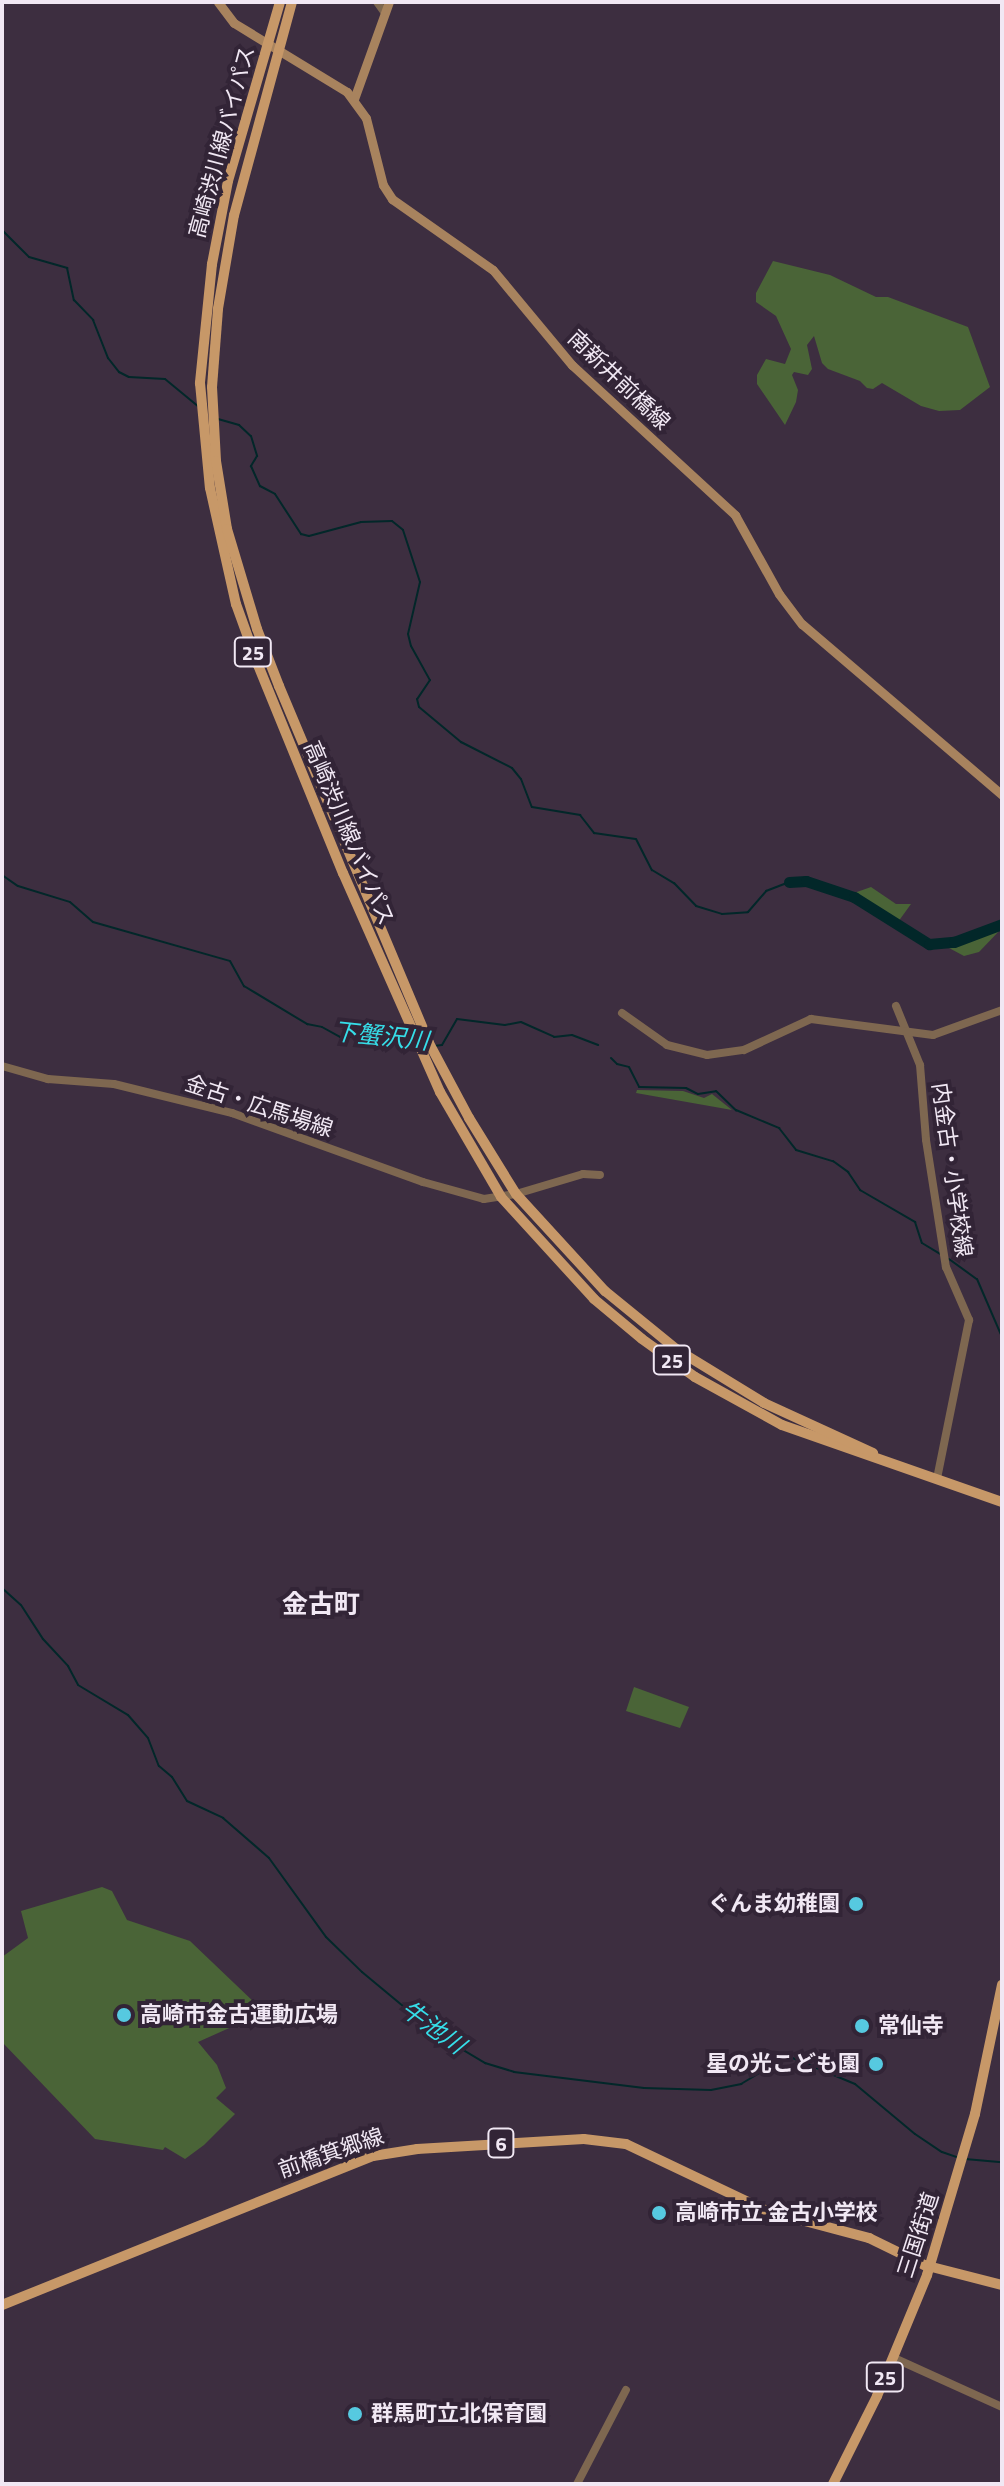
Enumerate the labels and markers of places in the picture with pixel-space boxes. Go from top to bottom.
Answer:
place label: ぐんま幼稚園 [708,1891,840,1917]
marker: ぐんま幼稚園 [847,1895,865,1913]
place label: 高崎市金古運動広場 [140,2002,338,2028]
marker: 高崎市金古運動広場 [115,2006,133,2024]
place label: 常仙寺 [878,2013,944,2039]
marker: 常仙寺 [853,2017,871,2035]
place label: 星の光こども園 [706,2051,860,2077]
marker: 星の光こども園 [867,2055,885,2073]
place label: 高崎市立 金古小学校 [675,2200,878,2226]
marker: 高崎市立 金古小学校 [650,2204,668,2222]
place label: 群馬町立北保育園 [371,2401,547,2427]
marker: 群馬町立北保育園 [346,2405,364,2423]

